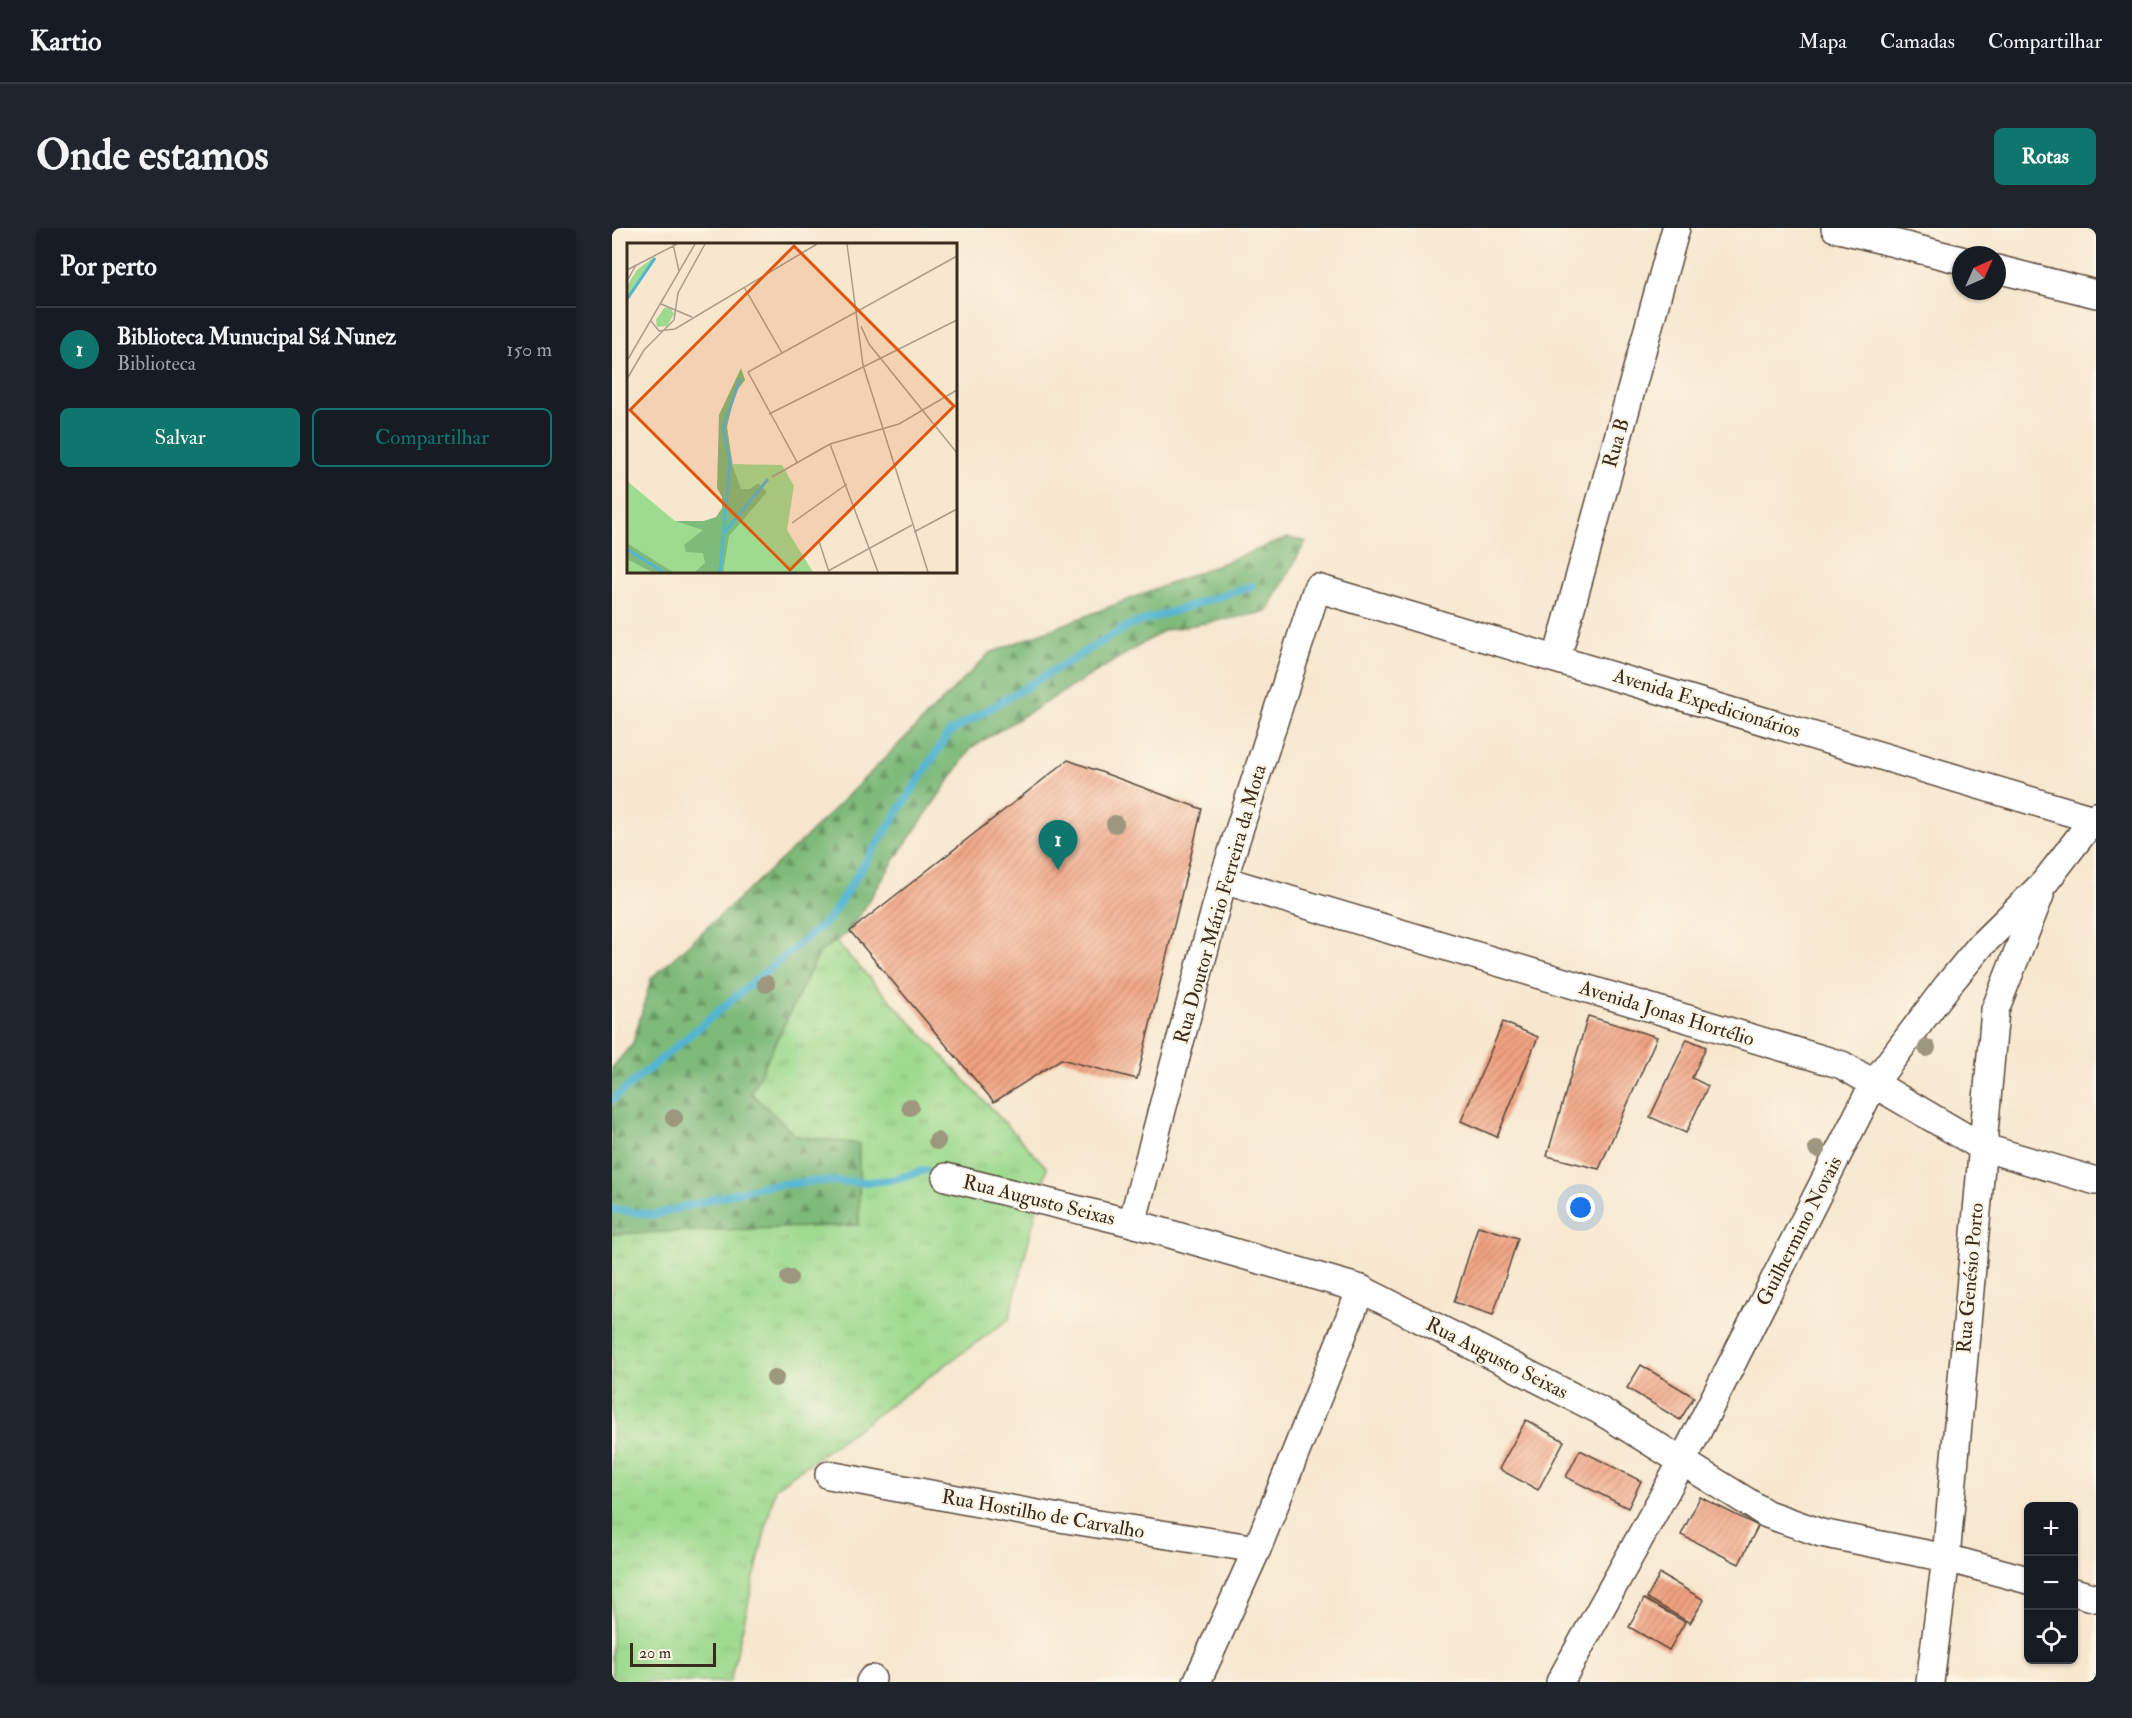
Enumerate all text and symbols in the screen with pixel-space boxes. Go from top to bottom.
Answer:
text: Kartio [30,24,101,59]
text: Mapa [1799,28,1847,55]
text: Camadas [1880,28,1955,55]
text: Compartilhar [1988,28,2102,55]
button: Rotas [1994,128,2096,185]
text: Onde estamos [36,130,269,182]
inset map [627,243,957,573]
north arrow [1952,246,2006,300]
text: Por perto [60,251,157,283]
text: Biblioteca Munucipal Sá Nunez [117,323,396,351]
text: 1 [76,337,83,362]
text: 150 m [506,337,552,362]
text: Biblioteca [117,351,196,376]
button: Salvar [60,408,300,467]
button: Compartilhar [312,408,552,467]
street label: Rua B [1597,416,1635,470]
street label: Avenida Expedicionários [1609,662,1804,744]
street label: Rua Doutor Mário Ferreira da Mota [1168,761,1272,1046]
pin: 1 [1038,820,1078,870]
street label: Avenida Jonas Hortélio [1575,974,1758,1052]
street label: Guilhermino Novais [1750,1152,1848,1310]
street label: Rua Augusto Seixas [960,1169,1118,1231]
your location [1566,1193,1595,1222]
street label: Rua Genésio Porto [1951,1202,1989,1354]
street label: Rua Augusto Seixas [1422,1311,1572,1405]
street label: Rua Hostilho de Carvalho [940,1484,1146,1544]
map controls [2024,1502,2078,1664]
button: + [2024,1502,2078,1556]
button: − [2024,1556,2078,1610]
button: locate [2024,1610,2078,1664]
scale bar [630,1640,716,1668]
text: 20 m [639,1643,671,1663]

